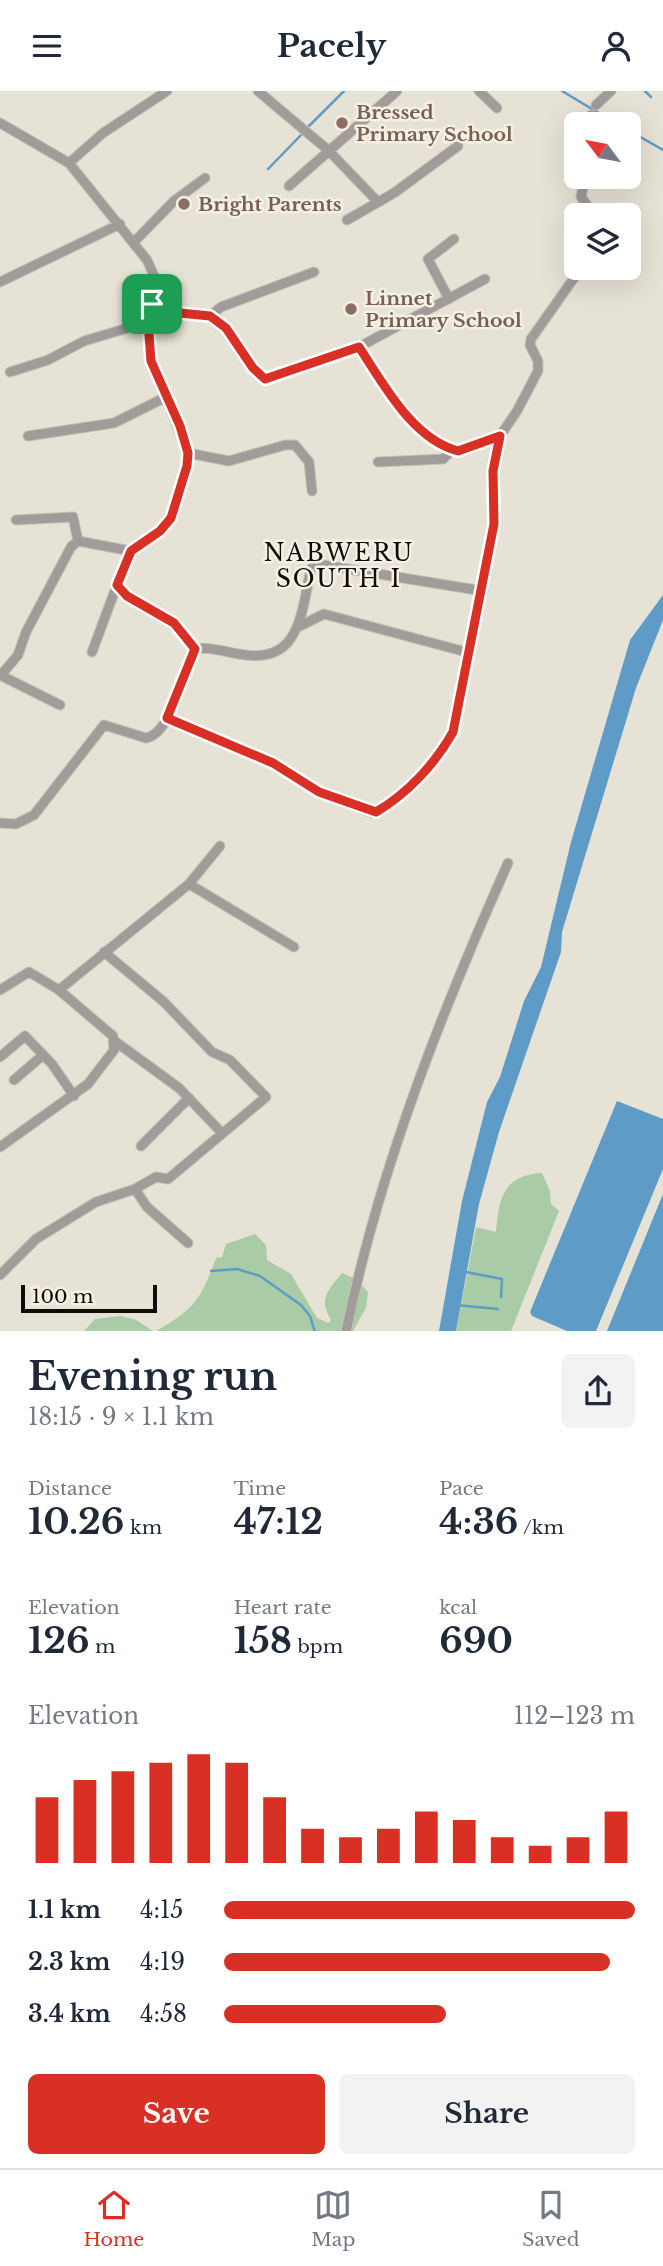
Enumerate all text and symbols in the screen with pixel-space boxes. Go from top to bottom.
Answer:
text: Pacely [277,26,386,66]
icon: menu [28,27,66,65]
icon: person [597,27,635,65]
place label: Bressed Primary School [356,101,513,146]
north arrow [564,112,640,189]
map controls [564,112,641,280]
marker: Bressed Primary School [334,115,350,131]
place label: Bright Parents [198,193,342,216]
marker: Bright Parents [176,196,192,212]
button: layers [564,203,641,280]
pin [122,274,182,334]
icon: arrive [133,285,171,323]
place label: Linnet Primary School [365,287,522,332]
marker: Linnet Primary School [343,301,359,317]
district label: NABWERU SOUTH I [264,539,414,593]
scale bar [21,1283,158,1314]
text: 100 m [32,1285,93,1308]
text: Evening run [28,1353,277,1400]
button: share [561,1354,635,1428]
text: 18:15 · 9 × 1.1 km [28,1403,214,1431]
text: Distance [28,1477,112,1500]
text: Time [234,1477,286,1500]
text: Pace [439,1477,484,1500]
text: 10.26 [28,1500,124,1543]
text: 47:12 [234,1500,323,1543]
text: 4:36 [439,1500,518,1543]
text: km [124,1516,162,1539]
text: /km [518,1516,564,1539]
text: Elevation [28,1596,120,1619]
text: Heart rate [234,1596,332,1619]
text: kcal [439,1596,477,1619]
text: 126 [28,1619,90,1662]
text: 158 [234,1619,292,1662]
text: 690 [439,1619,513,1662]
text: m [90,1635,115,1658]
text: bpm [292,1635,343,1658]
text: Elevation [28,1702,139,1730]
text: 112–123 m [514,1702,635,1730]
text: 1.1 km [28,1896,101,1924]
text: 4:15 [140,1896,183,1924]
text: 2.3 km [28,1948,110,1976]
text: 4:19 [140,1948,185,1976]
text: 3.4 km [28,2000,111,2028]
text: 4:58 [140,2000,187,2028]
button: Save [28,2074,325,2154]
button: Share [339,2074,635,2154]
tab: Home [83,2186,144,2251]
tab: Map [311,2186,355,2251]
tab: Saved [522,2186,580,2251]

